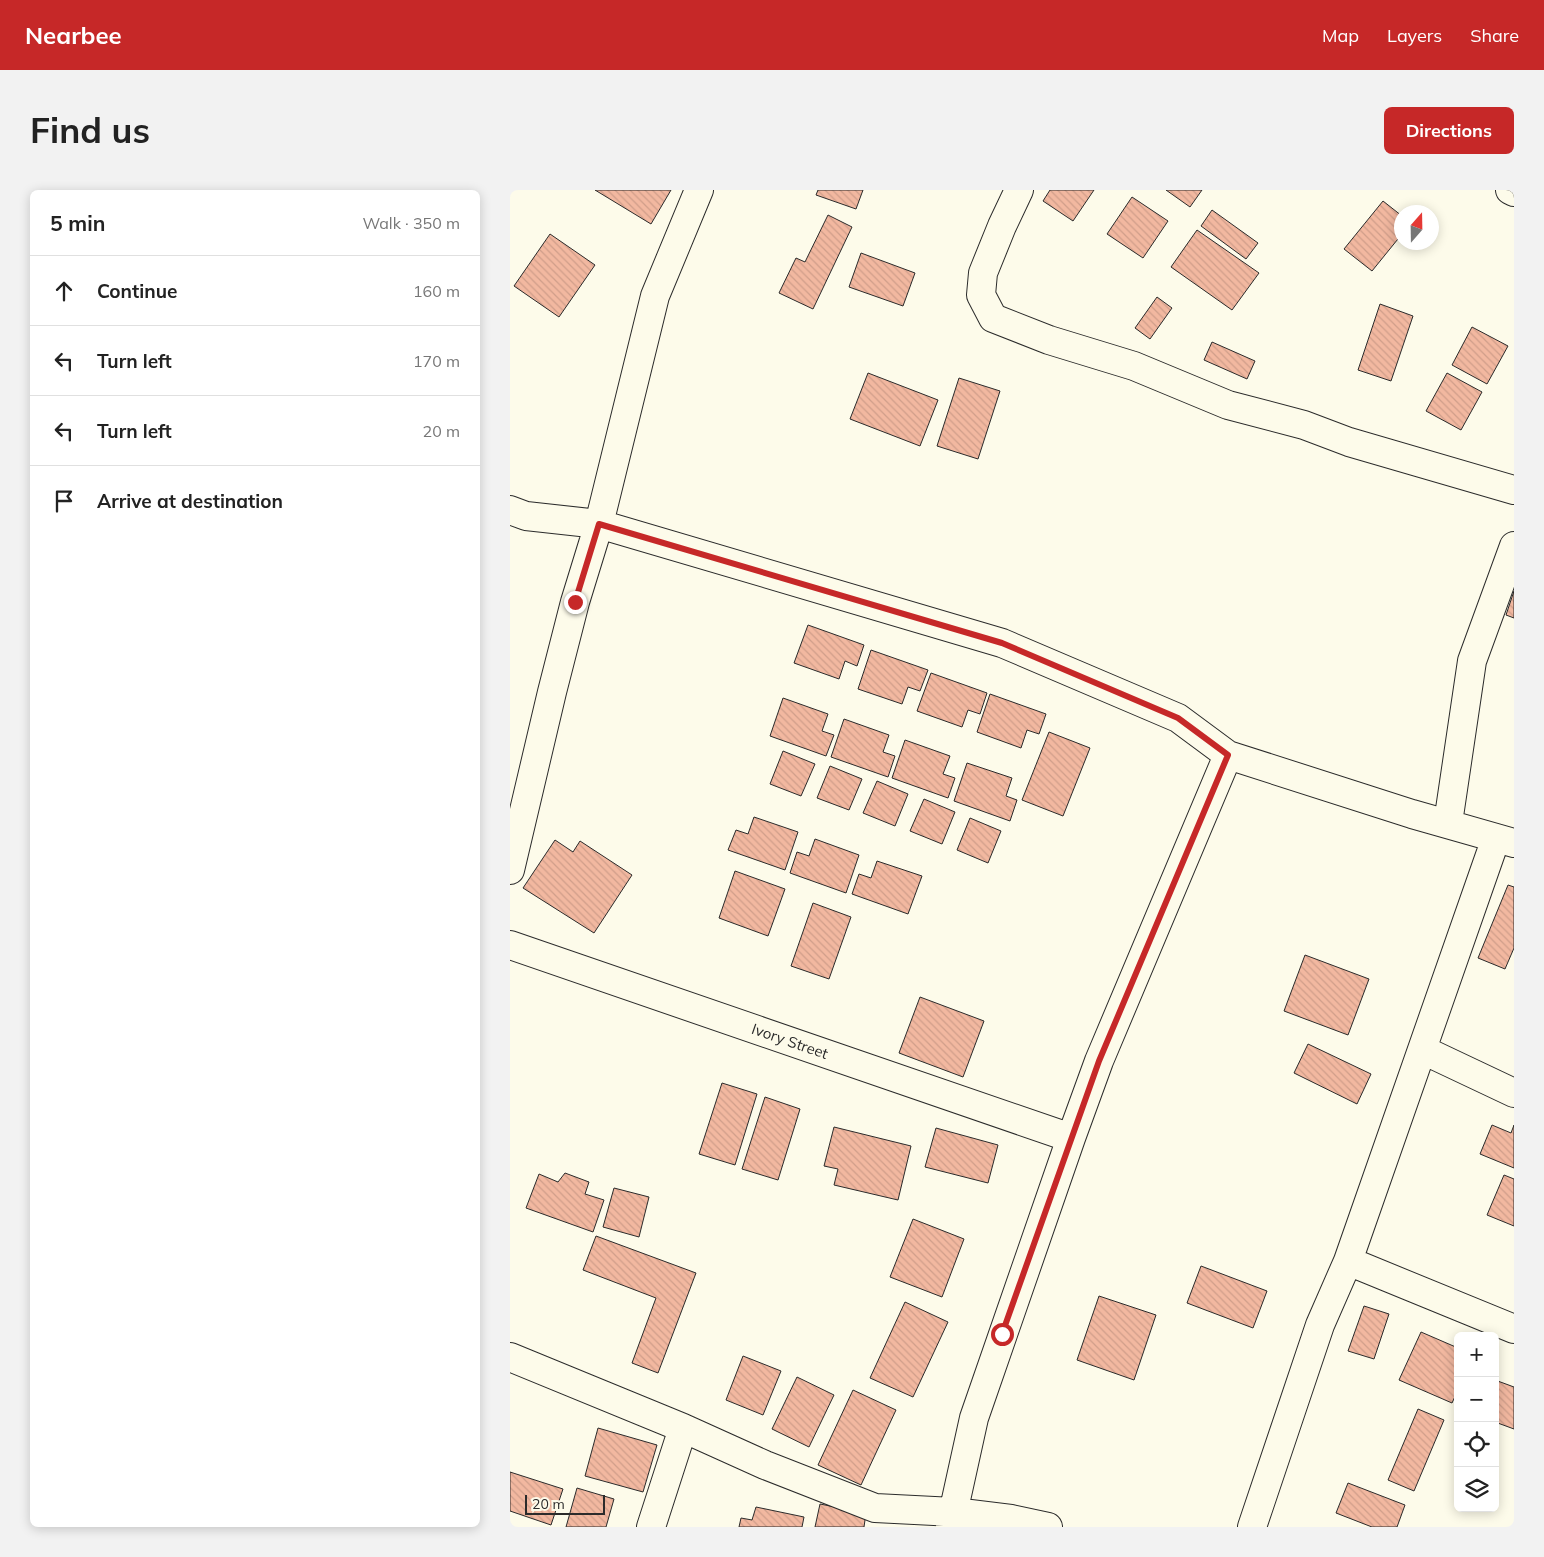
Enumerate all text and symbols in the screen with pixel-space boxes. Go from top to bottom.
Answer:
text: Nearbee [25,20,122,50]
text: Map [1322,24,1359,47]
text: Layers [1387,24,1442,47]
text: Share [1470,24,1519,47]
button: Directions [1384,107,1514,154]
text: Find us [30,108,150,152]
north arrow [1394,205,1439,250]
text: 5 min [50,210,105,236]
text: Walk · 350 m [362,213,460,233]
icon: ahead [50,277,78,305]
text: Continue [97,279,177,303]
text: 160 m [413,281,460,301]
icon: left [50,347,78,375]
text: Turn left [97,349,172,373]
text: 170 m [413,351,460,371]
icon: left [50,417,78,445]
text: Turn left [97,419,172,443]
text: 20 m [423,421,460,441]
icon: arrive [50,487,78,515]
text: Arrive at destination [97,489,283,513]
route end [564,591,587,614]
street label: Ivory Street [749,1019,831,1063]
route start [991,1323,1014,1346]
map controls [1454,1332,1499,1512]
button: + [1454,1332,1499,1377]
button: − [1454,1377,1499,1422]
button: locate [1454,1422,1499,1467]
button: layers [1454,1467,1499,1512]
scale bar [525,1492,605,1515]
text: 20 m [532,1495,565,1513]

